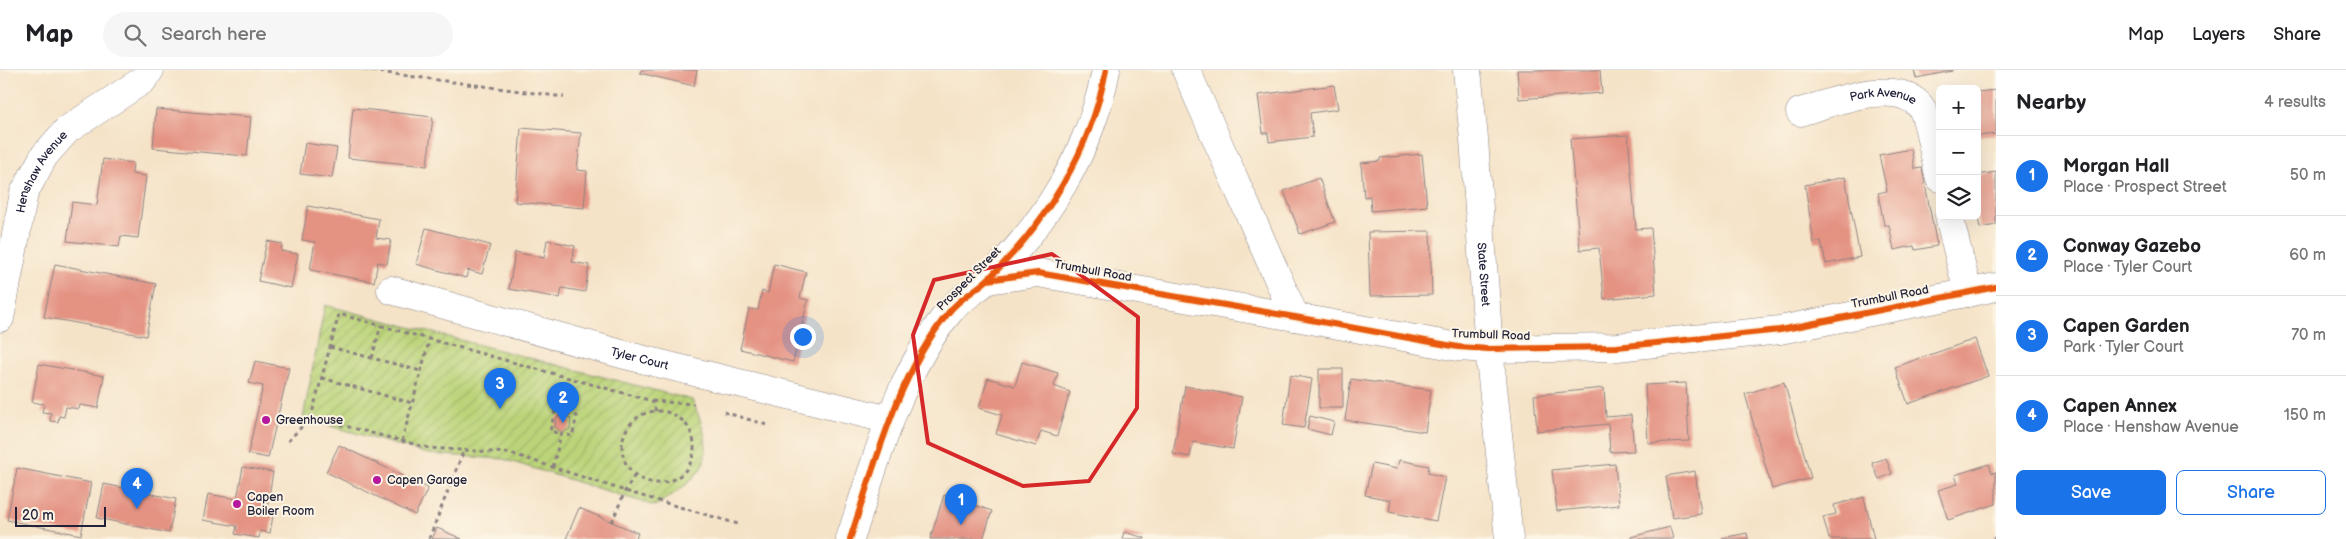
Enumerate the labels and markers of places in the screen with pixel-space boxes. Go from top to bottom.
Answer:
pin: 3 [484,368,516,409]
pin: 2 [547,382,579,423]
place label: Greenhouse [276,413,343,428]
marker: Greenhouse [260,414,272,426]
pin: 4 [121,468,153,509]
place label: Capen Garage [387,473,467,488]
marker: Capen Garage [371,474,383,486]
pin: 1 [945,484,977,525]
place label: Capen Boiler Room [247,490,314,519]
marker: Capen Boiler Room [231,498,243,510]

